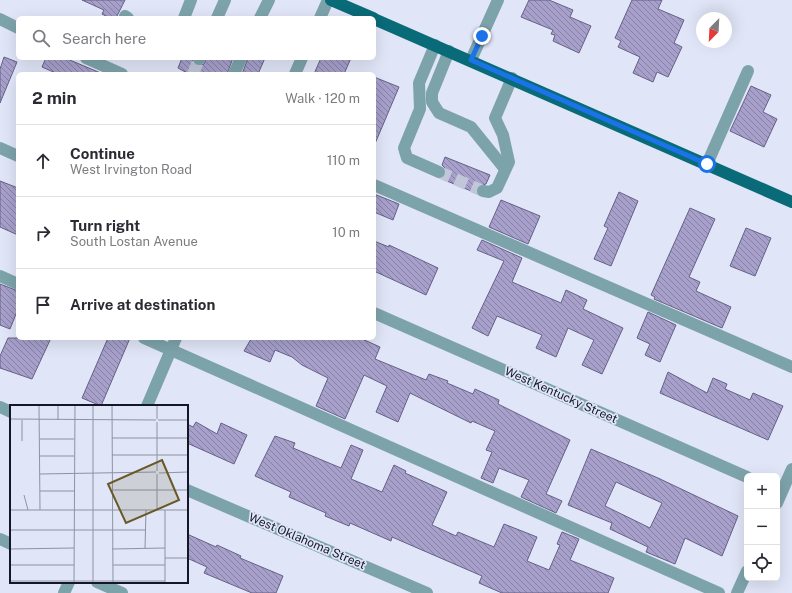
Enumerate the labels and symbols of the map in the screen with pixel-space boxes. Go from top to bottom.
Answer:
north arrow [696,12,732,48]
route end [473,27,491,45]
route start [698,155,716,173]
street label: West Kentucky Street [503,364,620,426]
inset map [10,405,188,583]
street label: West Oklahoma Street [246,510,368,572]

